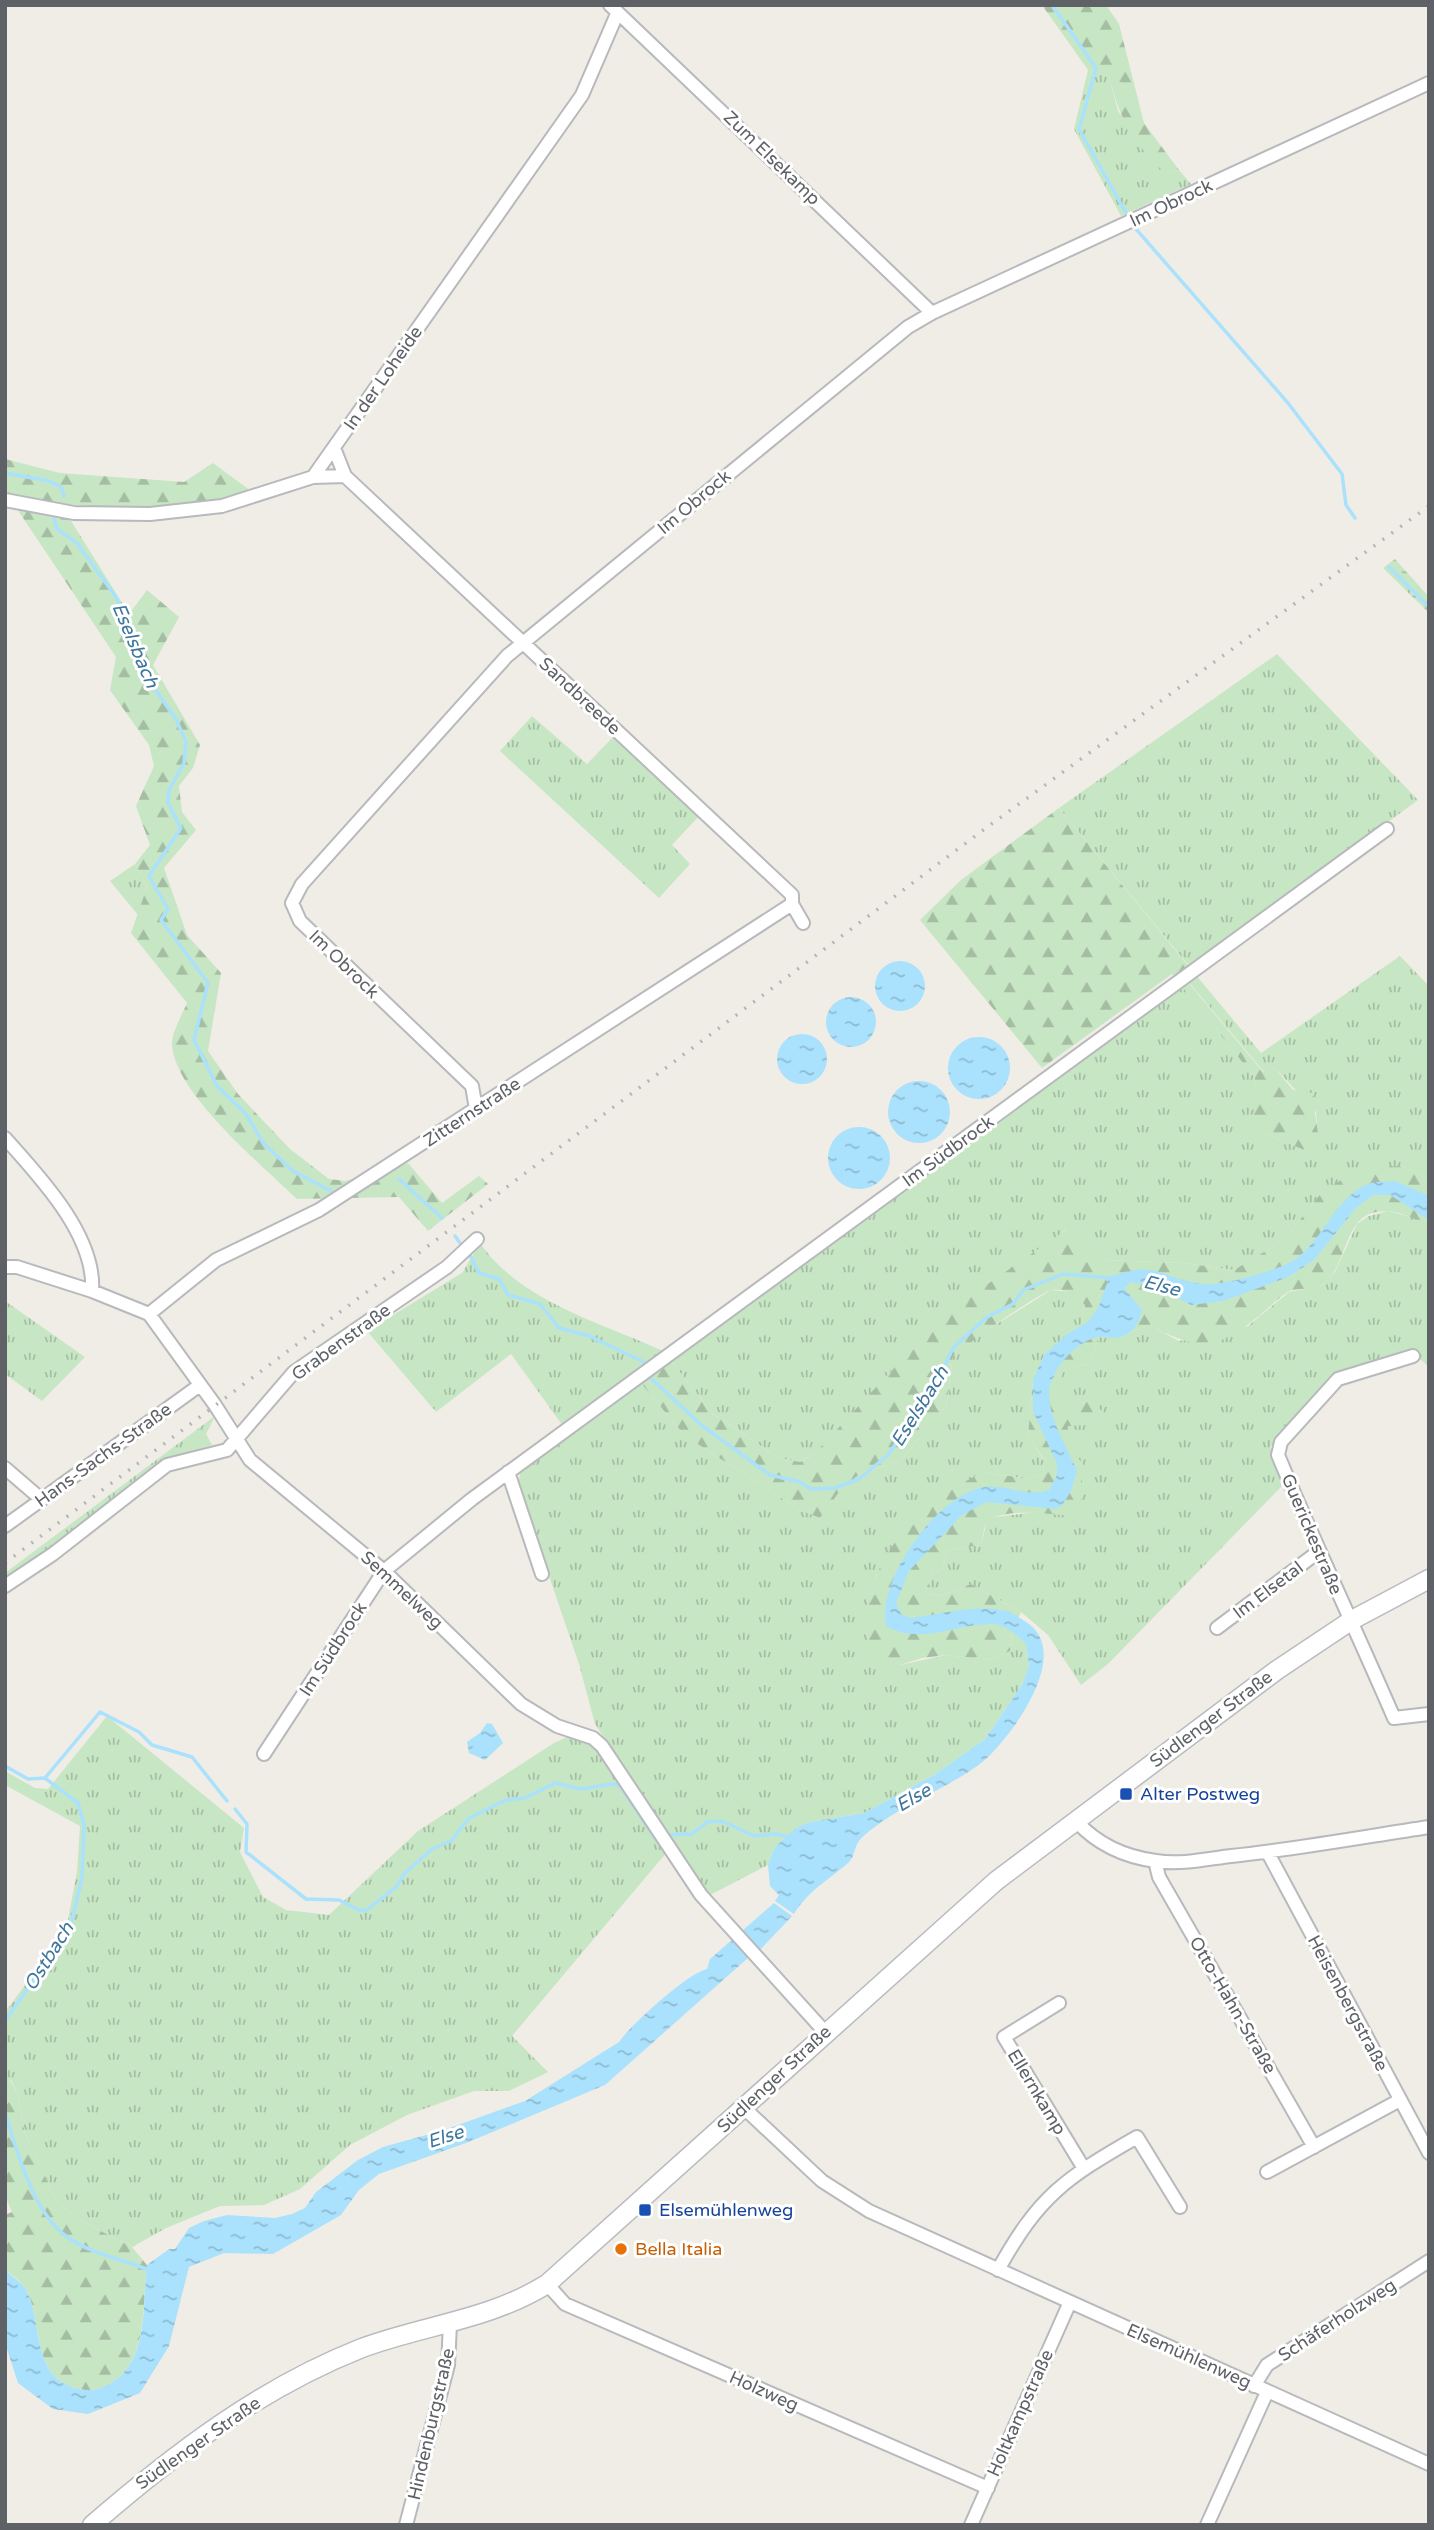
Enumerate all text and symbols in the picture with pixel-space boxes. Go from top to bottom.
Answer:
street label: Zum Elsekamp [719,106,825,210]
street label: Im Obrock [1126,174,1216,232]
street label: In der Loheide [339,322,427,434]
street label: Im Obrock [653,465,735,539]
water label: Eselsbach [107,600,163,692]
street label: Sandbreede [535,653,625,739]
street label: Im Obrock [304,925,384,1003]
street label: Zitternstraße [419,1072,525,1152]
street label: Im Südbrock [898,1110,998,1192]
water label: Else [1141,1271,1183,1301]
street label: Grabenstraße [287,1299,395,1385]
water label: Eselsbach [887,1362,953,1451]
street label: Hans-Sachs-Straße [30,1398,176,1512]
street label: Guerickestraße [1277,1470,1347,1598]
street label: Semmelweg [356,1546,448,1634]
street label: Im Elsetal [1228,1556,1308,1624]
street label: Im Südbrock [294,1598,372,1700]
street label: Südlenger Straße [1145,1666,1277,1772]
water label: Else [892,1779,936,1817]
place label: Alter Postweg [1140,1783,1260,1805]
marker: Alter Postweg [1118,1786,1134,1802]
water label: Ostbach [19,1918,79,1995]
street label: Heisenbergstraße [1303,1931,1393,2075]
street label: Otto-Hahn-Straße [1185,1932,1281,2078]
street label: Südlenger Straße [712,2021,836,2137]
street label: Ellernkamp [1003,2045,1071,2139]
water label: Else [424,2120,467,2153]
place label: Elsemühlenweg [659,2199,793,2221]
marker: Elsemühlenweg [637,2202,653,2218]
place label: Bella Italia [635,2238,722,2260]
marker: Bella Italia [613,2241,629,2257]
street label: Schäferholzweg [1274,2274,1400,2366]
street label: Elsemühlenweg [1123,2319,1255,2393]
street label: Hindenburgstraße [403,2346,459,2502]
street label: Holtkampstraße [982,2346,1058,2480]
street label: Holzweg [726,2366,802,2416]
street label: Südlenger Straße [131,2392,265,2494]

